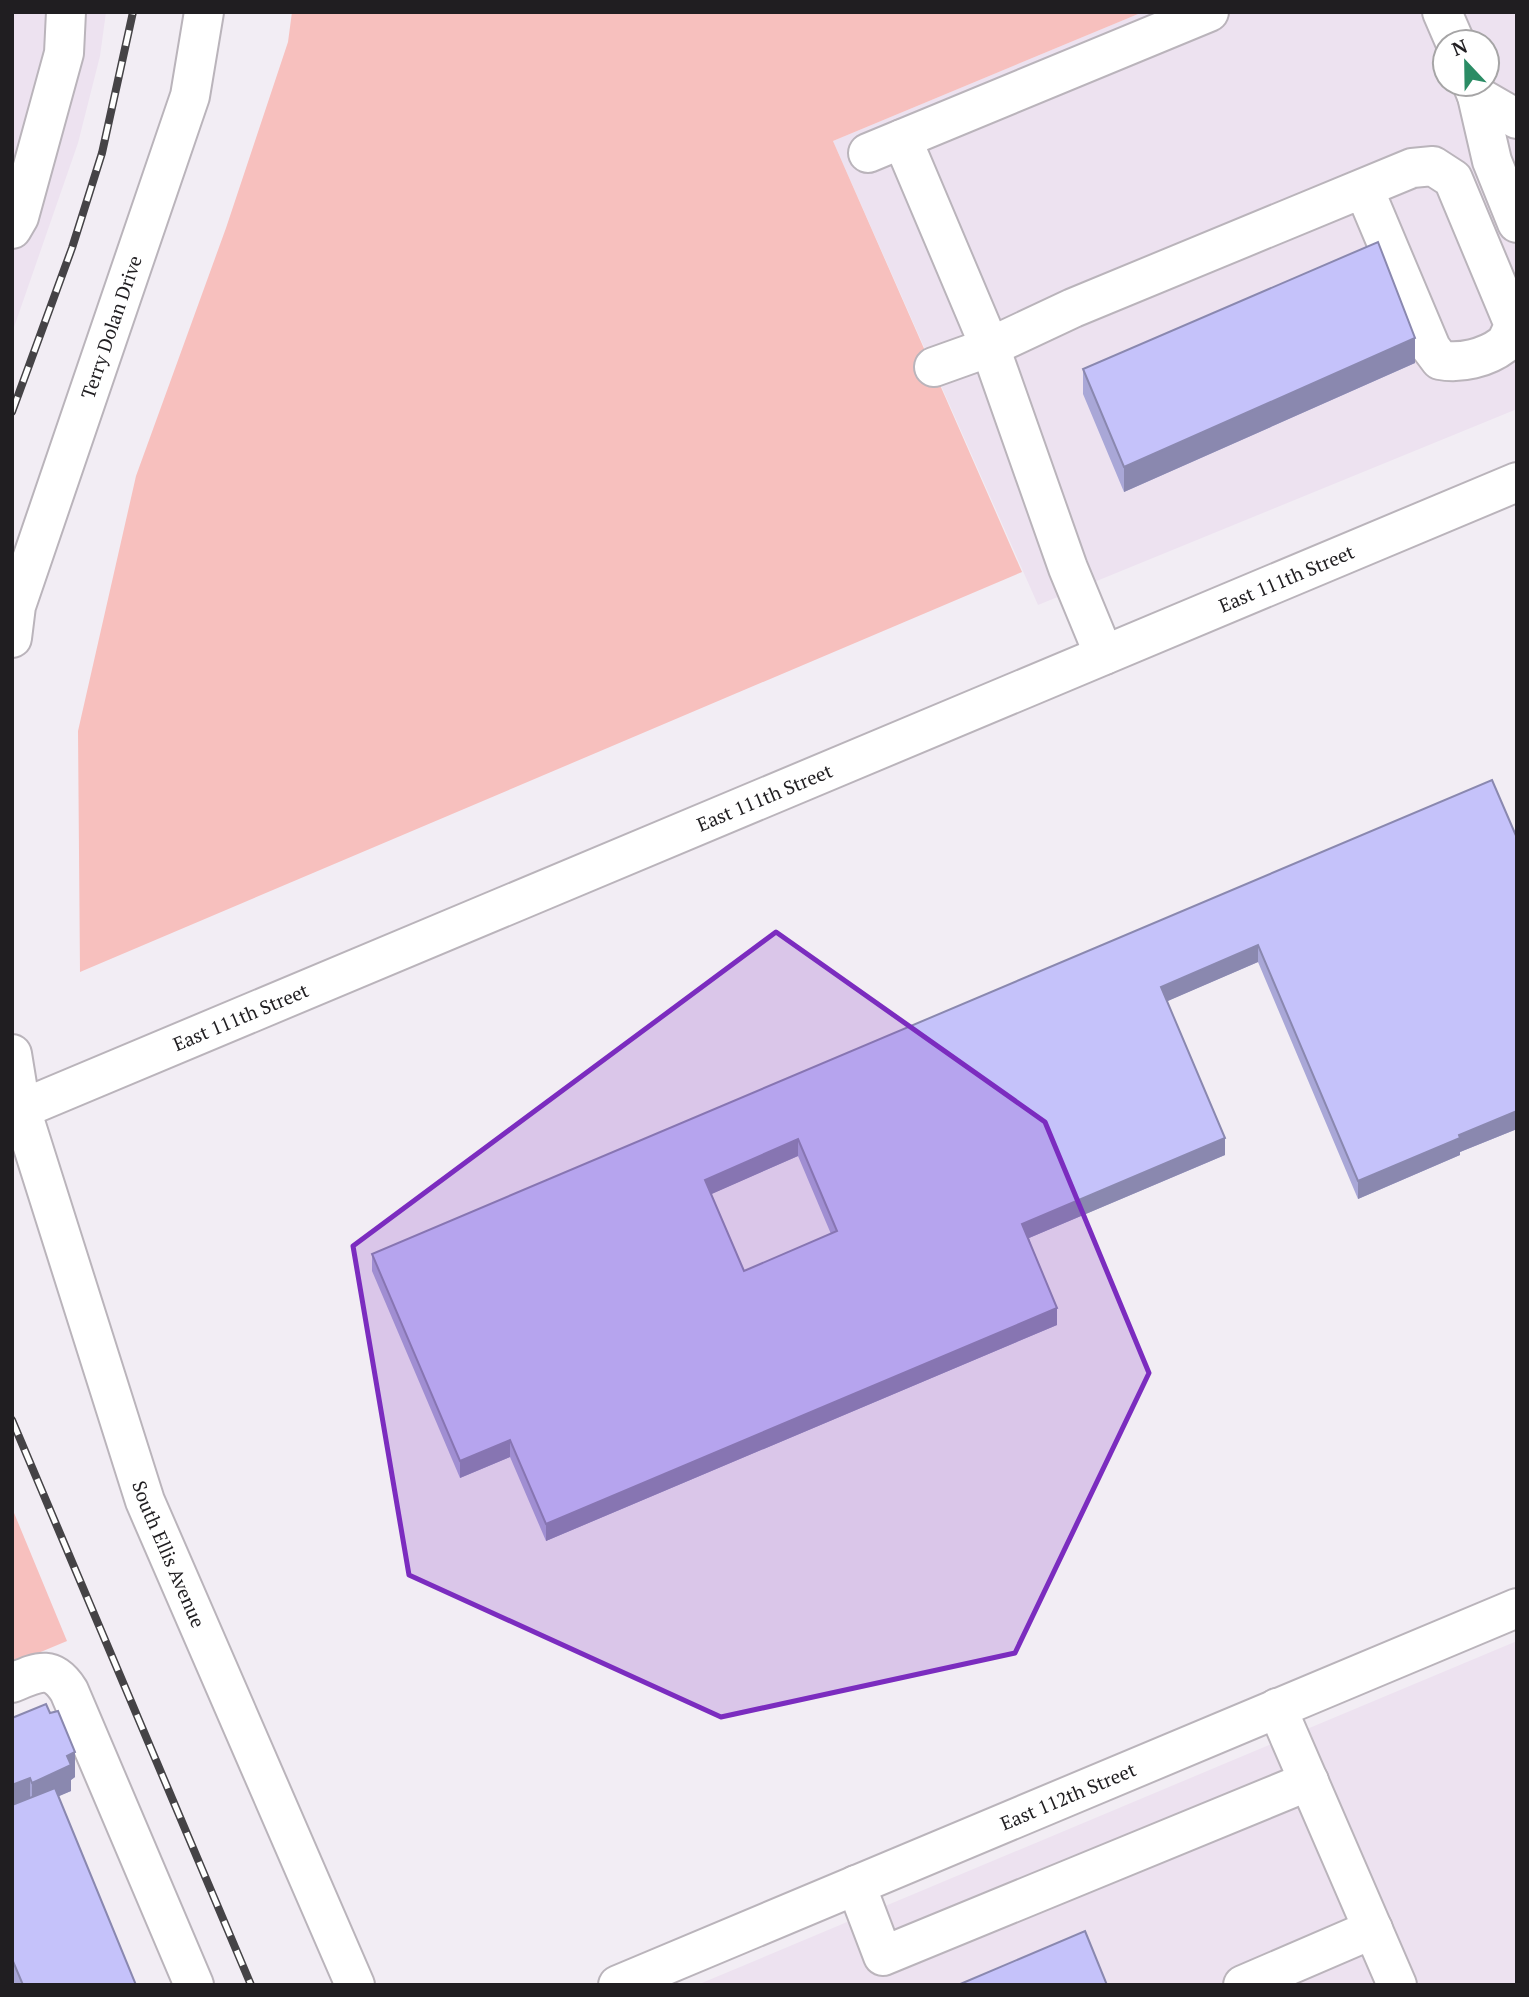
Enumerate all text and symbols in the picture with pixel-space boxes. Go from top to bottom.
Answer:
north arrow [1431,28,1501,98]
text: N [1448,32,1471,61]
street label: Terry Dolan Drive [75,252,147,402]
street label: East 111th Street [1215,539,1358,618]
street label: East 111th Street [693,758,836,837]
street label: East 111th Street [169,977,312,1056]
street label: South Ellis Avenue [127,1477,211,1631]
street label: East 112th Street [996,1756,1139,1835]

